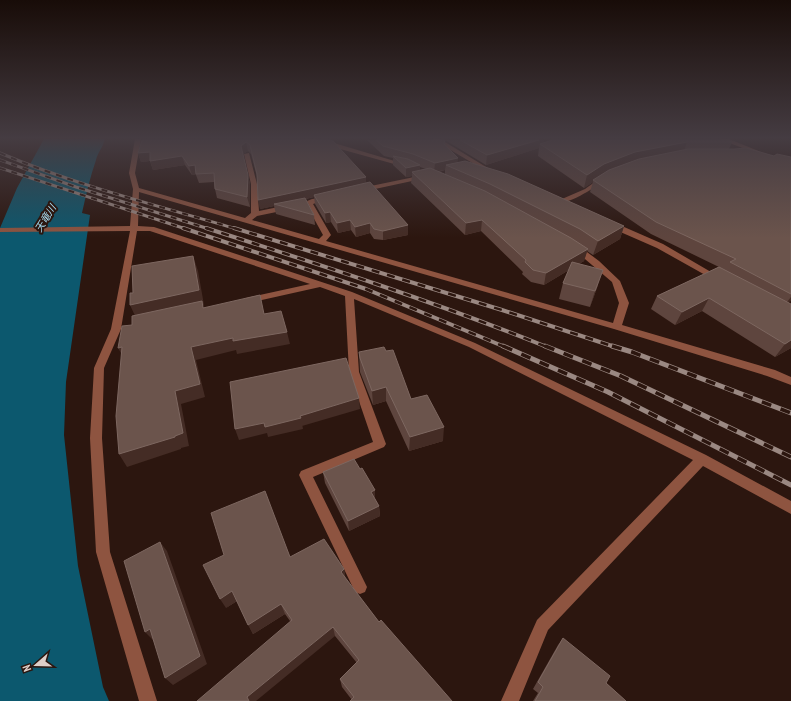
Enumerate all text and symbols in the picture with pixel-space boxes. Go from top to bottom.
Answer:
water label: 天竜川 [32,201,59,234]
north arrow [16,645,56,685]
text: N [19,663,34,674]

